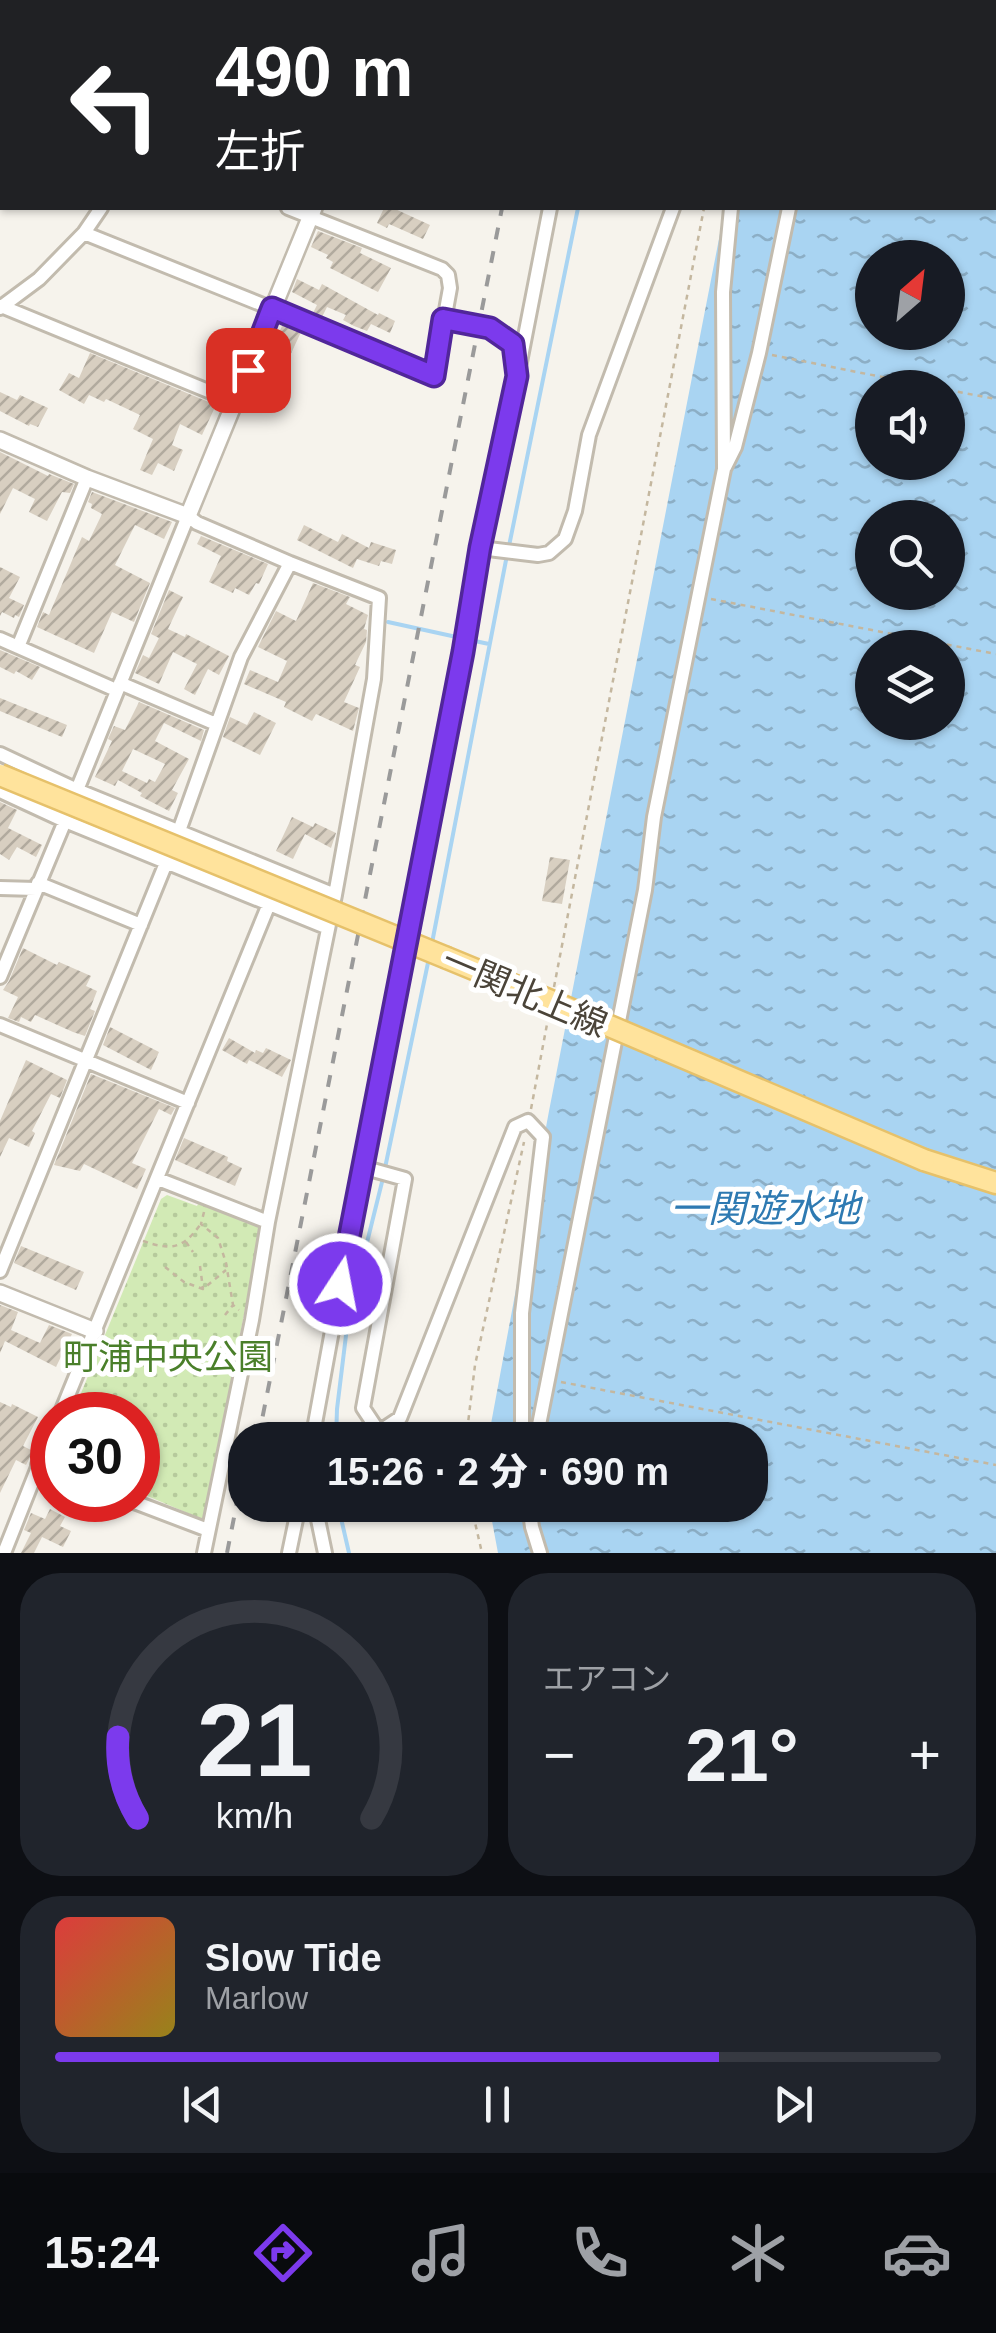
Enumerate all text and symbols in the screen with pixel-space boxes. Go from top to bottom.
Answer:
text: 490 m [215,33,413,111]
icon: left [50,40,180,170]
text: 左折 [215,126,305,177]
north arrow [855,240,965,350]
map controls [855,240,965,740]
pin [206,328,291,413]
icon: arrive [221,343,276,398]
button: sound [855,370,965,480]
button: search [855,500,965,610]
button: layers [855,630,965,740]
street label: 一関北上線 [437,940,613,1044]
water label: 一関遊水地 [670,1188,864,1230]
position arrow [288,1232,392,1336]
park label: 町浦中央公園 [63,1337,273,1376]
speed limit sign: 30 [30,1392,160,1522]
text: 15:26 · 2 分 · 690 m [327,1451,669,1493]
text: エアコン [543,1661,671,1697]
text: 21 [196,1682,312,1798]
text: 21° [685,1713,799,1797]
text: − [543,1724,575,1786]
text: + [909,1724,941,1786]
text: km/h [215,1796,293,1836]
text: Slow Tide [205,1937,382,1979]
text: Marlow [205,1980,308,2016]
icon: previous [175,2077,230,2132]
icon: pause [470,2077,525,2132]
icon: next [766,2077,821,2132]
icon: directions [248,2218,318,2288]
icon: music [406,2218,476,2288]
icon: phone [565,2218,635,2288]
icon: climate [723,2218,793,2288]
icon: car [882,2218,952,2288]
text: 15:24 [44,2227,159,2278]

